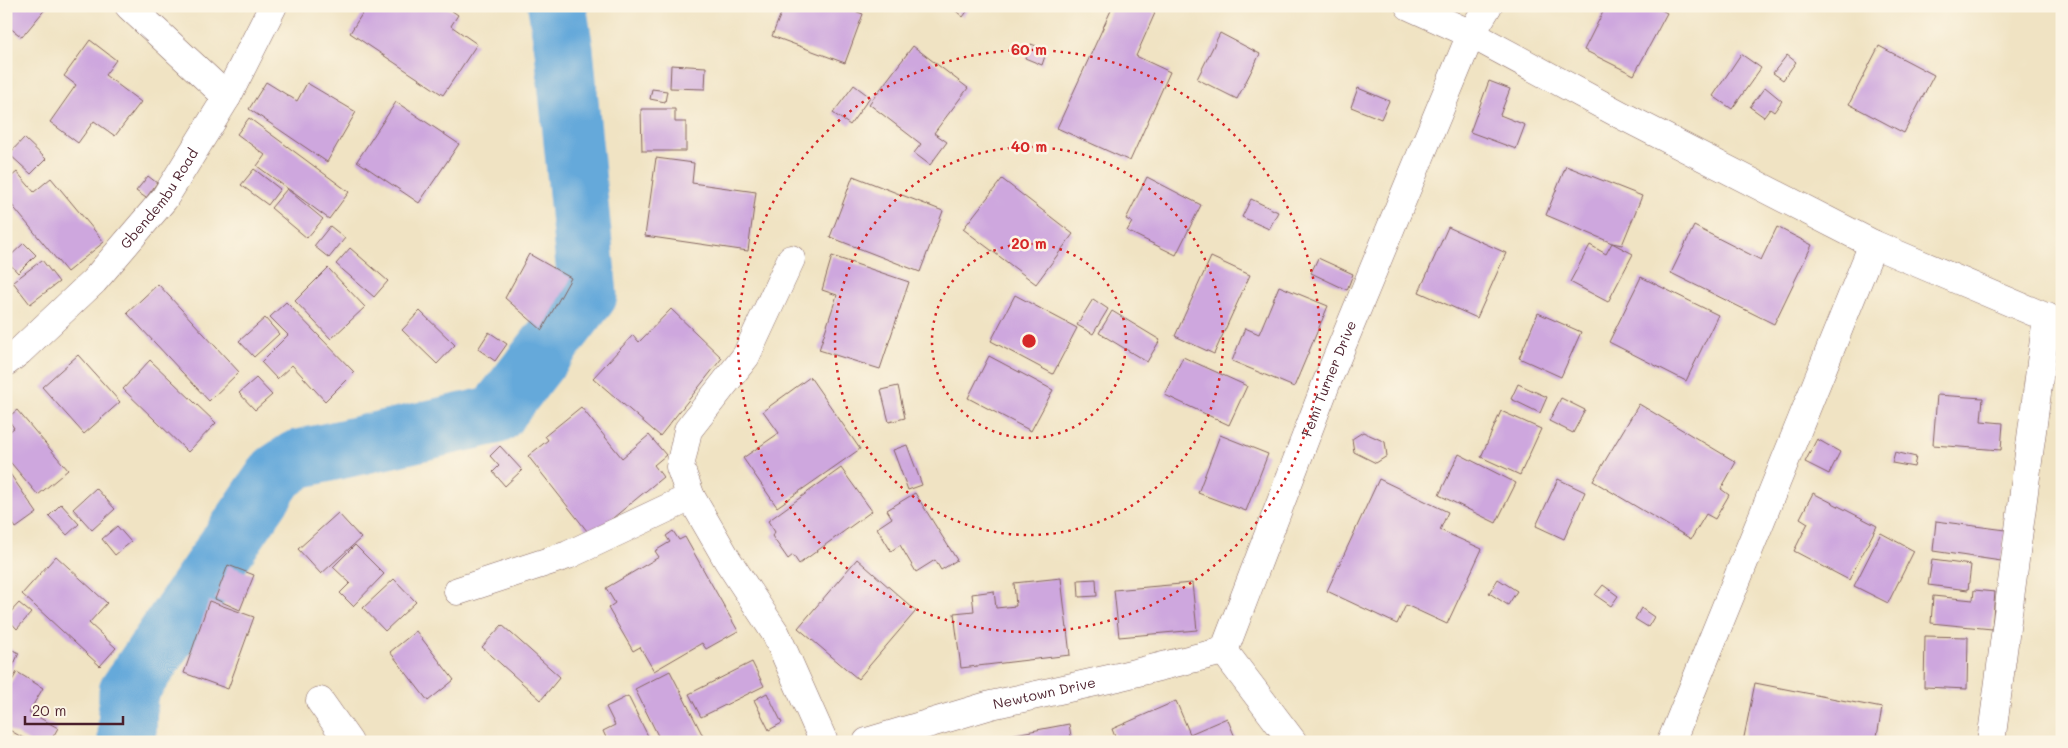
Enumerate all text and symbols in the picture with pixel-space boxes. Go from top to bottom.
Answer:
text: 60 m [1011,39,1047,59]
text: 40 m [1011,136,1047,156]
street label: Gbendembu Road [116,145,202,253]
text: 20 m [1011,233,1047,253]
street label: Femi Turner Drive [1297,317,1360,440]
centre of rings [1020,332,1038,350]
street label: Newtown Drive [991,672,1097,713]
scale bar [25,693,122,725]
text: 20 m [32,700,66,720]

